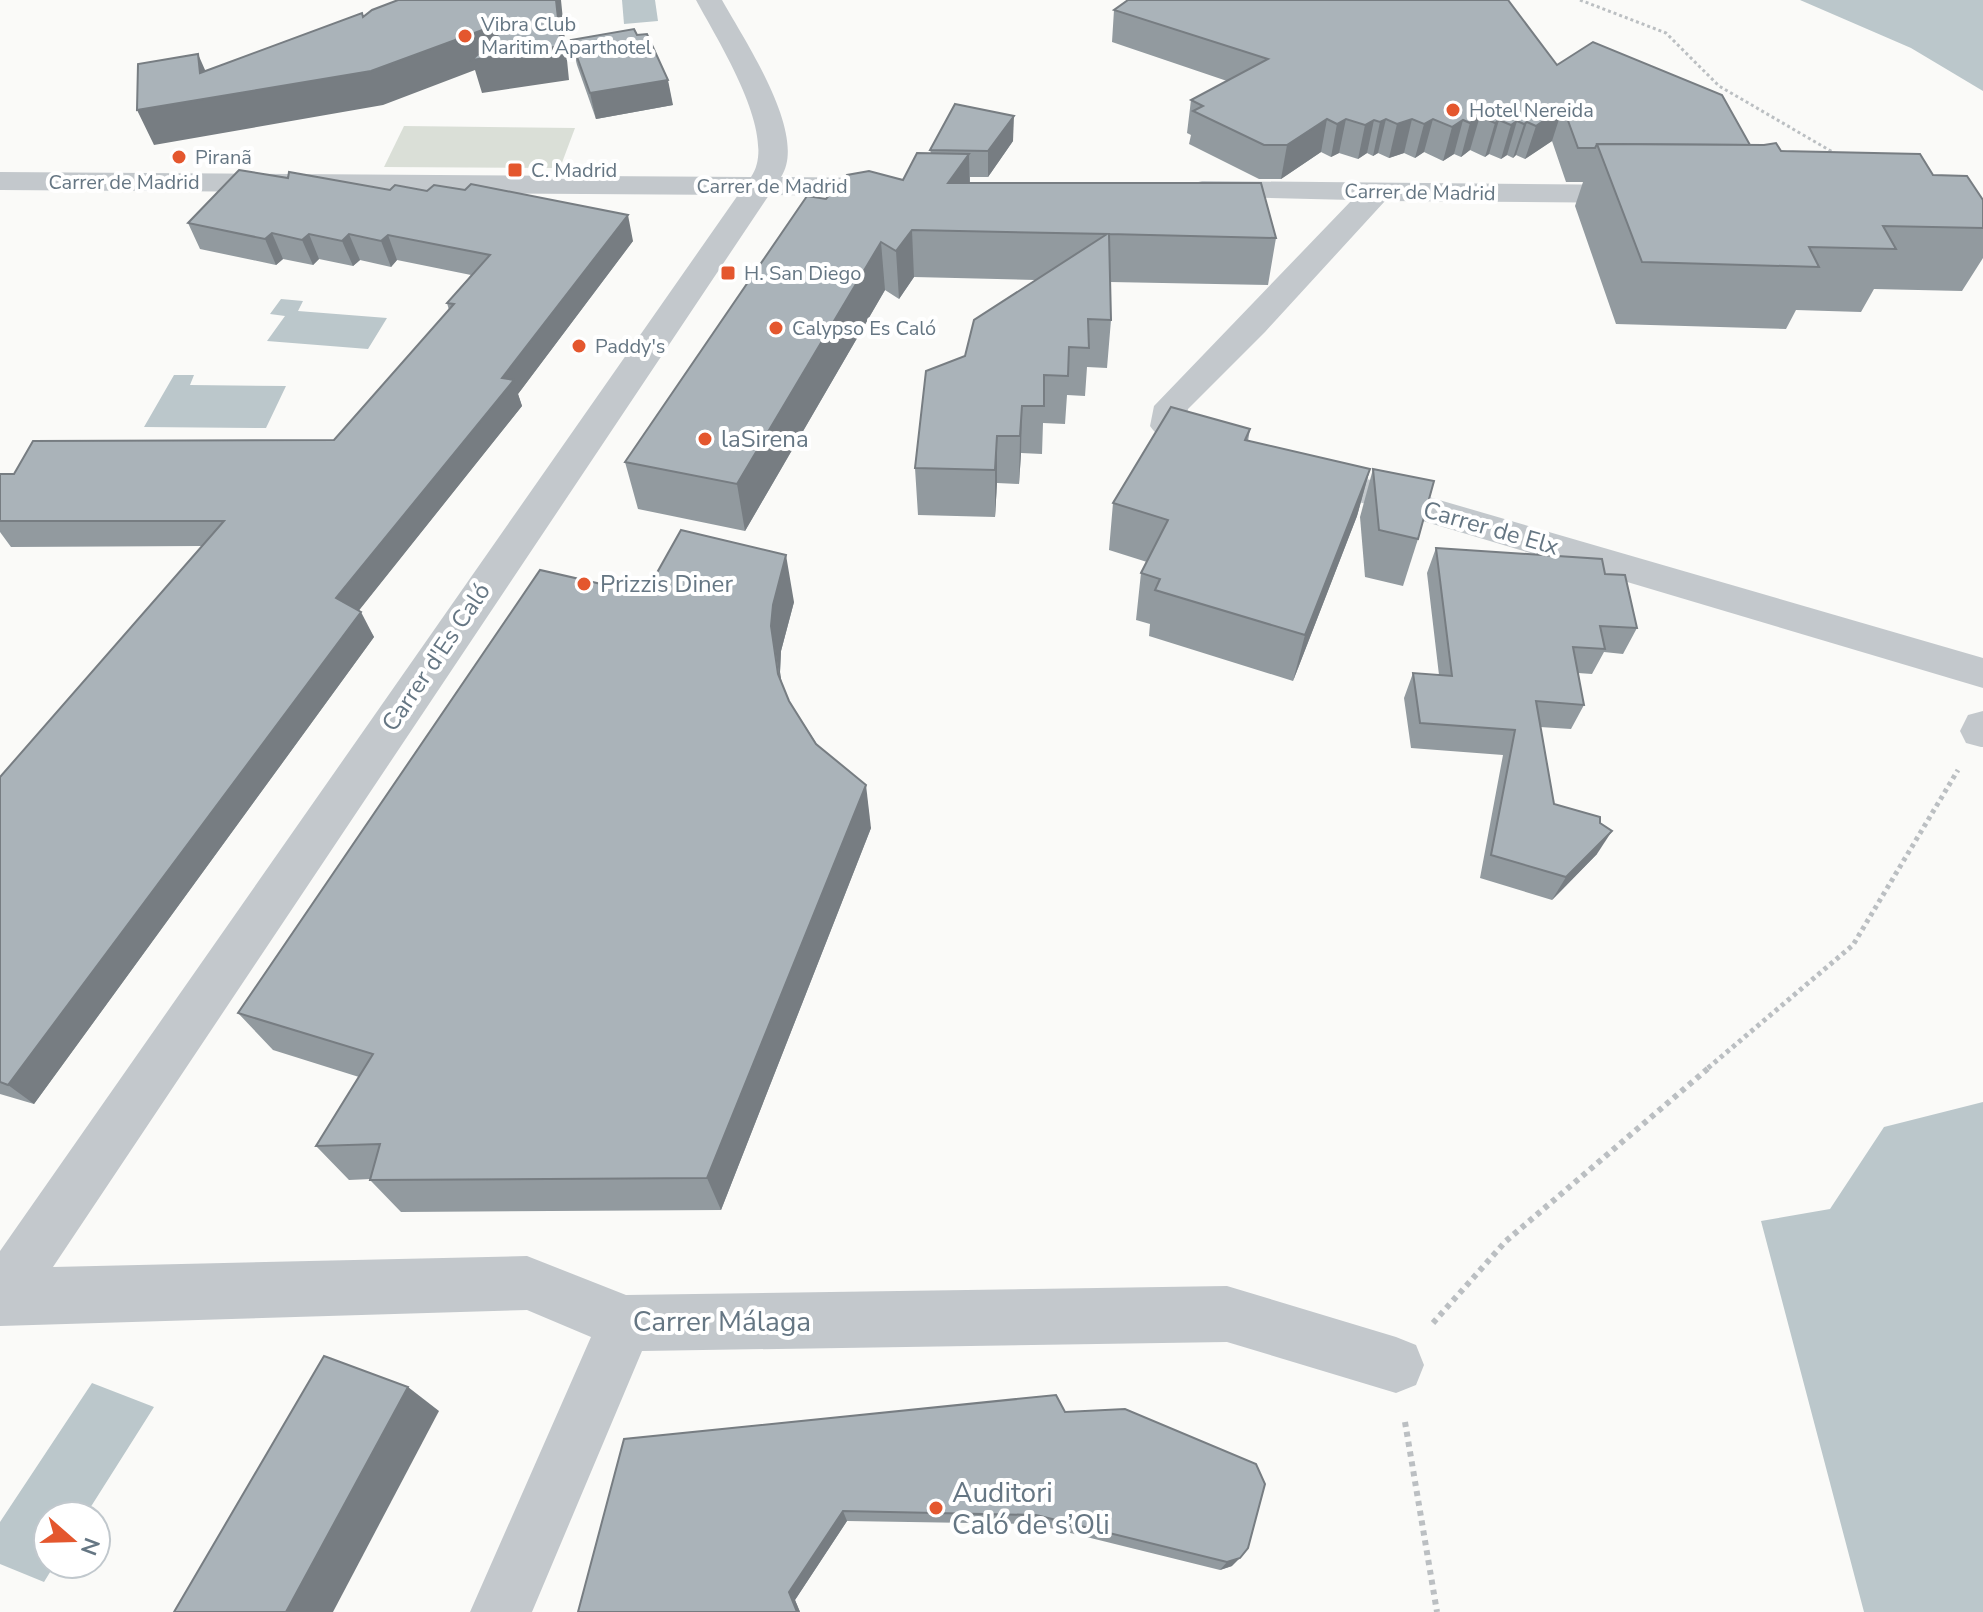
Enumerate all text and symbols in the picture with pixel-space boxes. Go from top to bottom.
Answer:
place label: Vibra Club Maritim Aparthotel [480,11,652,61]
marker: Vibra Club Maritim Aparthotel [456,27,474,45]
place label: Hotel Nereida [1469,97,1594,124]
marker: Hotel Nereida [1444,101,1462,119]
place label: Piranã [195,144,252,171]
marker: Piranã [170,148,188,166]
place label: C. Madrid [531,157,617,184]
marker: C. Madrid [506,161,524,179]
street label: Carrer de Madrid [48,169,200,196]
street label: Carrer de Madrid [696,173,848,200]
street label: Carrer de Madrid [1344,178,1496,207]
place label: H. San Diego [744,260,861,287]
marker: H. San Diego [719,264,737,282]
place label: Calypso Es Caló [792,315,936,342]
marker: Calypso Es Caló [767,319,785,337]
place label: Paddy's [595,333,665,360]
marker: Paddy's [570,337,588,355]
place label: laSirena [721,423,809,455]
marker: laSirena [696,430,714,448]
street label: Carrer de Elx [1419,493,1563,563]
place label: Prizzis Diner [600,568,733,600]
marker: Prizzis Diner [575,575,593,593]
street label: Carrer d'Es Caló [374,576,498,738]
street label: Carrer Málaga [633,1303,811,1341]
place label: Auditori Caló de s’Oli [952,1474,1110,1544]
marker: Auditori Caló de s’Oli [927,1499,945,1517]
north arrow [32,1500,112,1580]
text: N [73,1534,107,1559]

